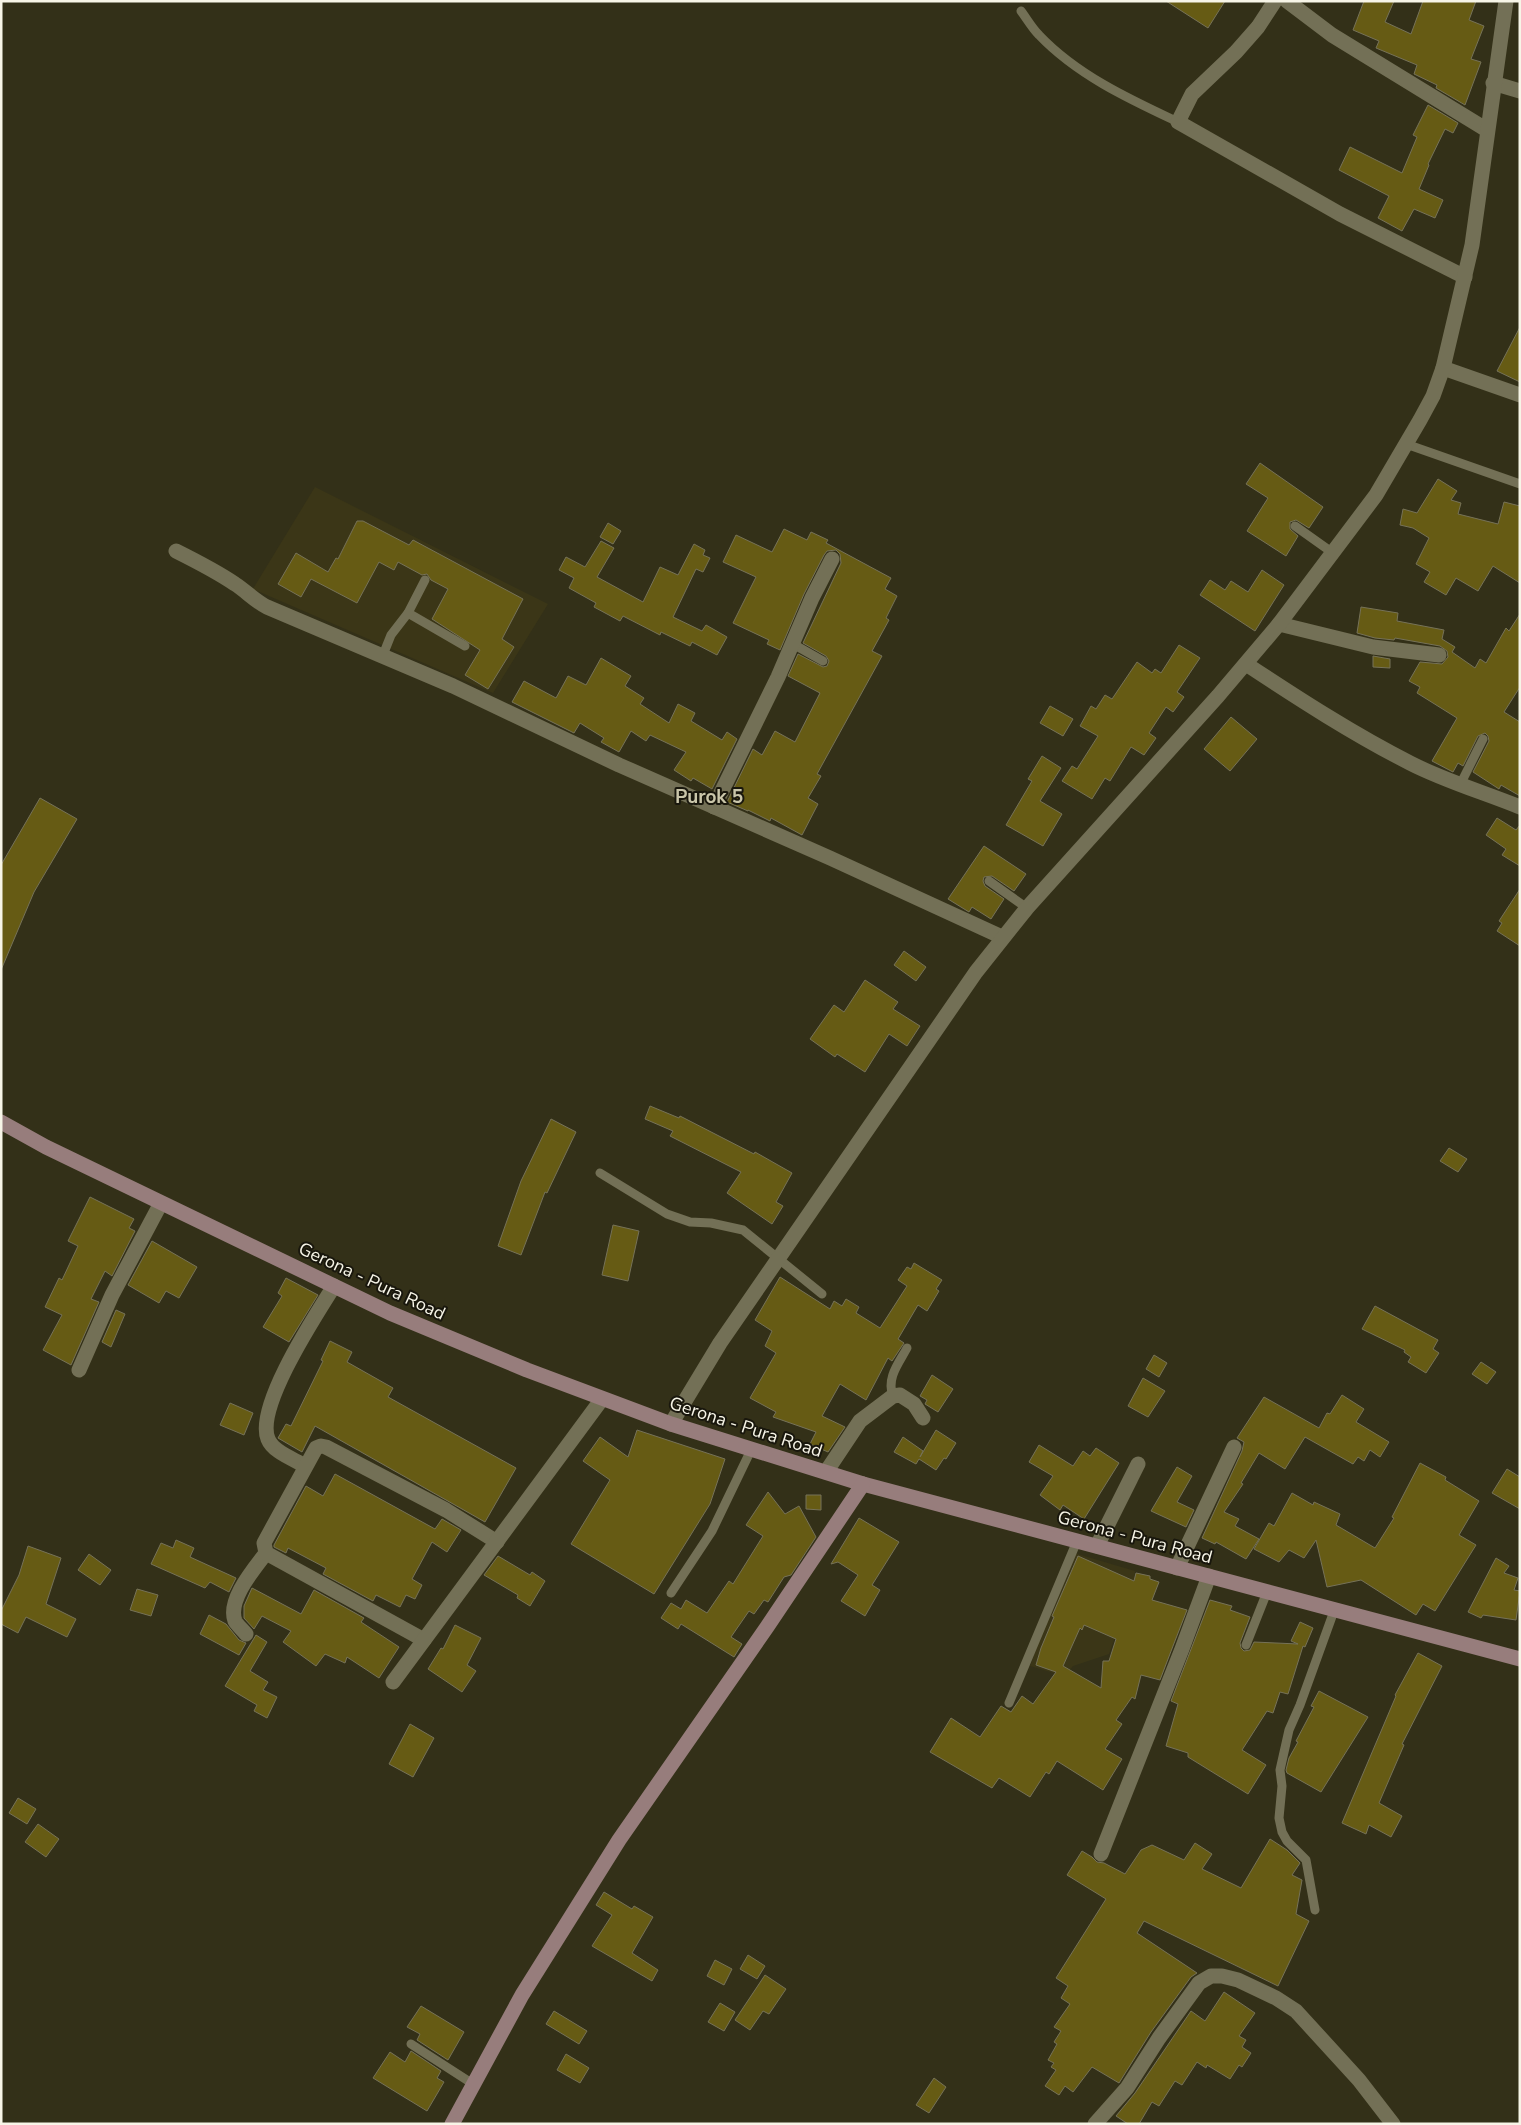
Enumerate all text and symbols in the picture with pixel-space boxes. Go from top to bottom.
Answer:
district label: Purok 5 [675,784,743,810]
street label: Gerona - Pura Road [295,1236,449,1326]
street label: Gerona - Pura Road [666,1391,826,1463]
street label: Gerona - Pura Road [1055,1505,1215,1569]

